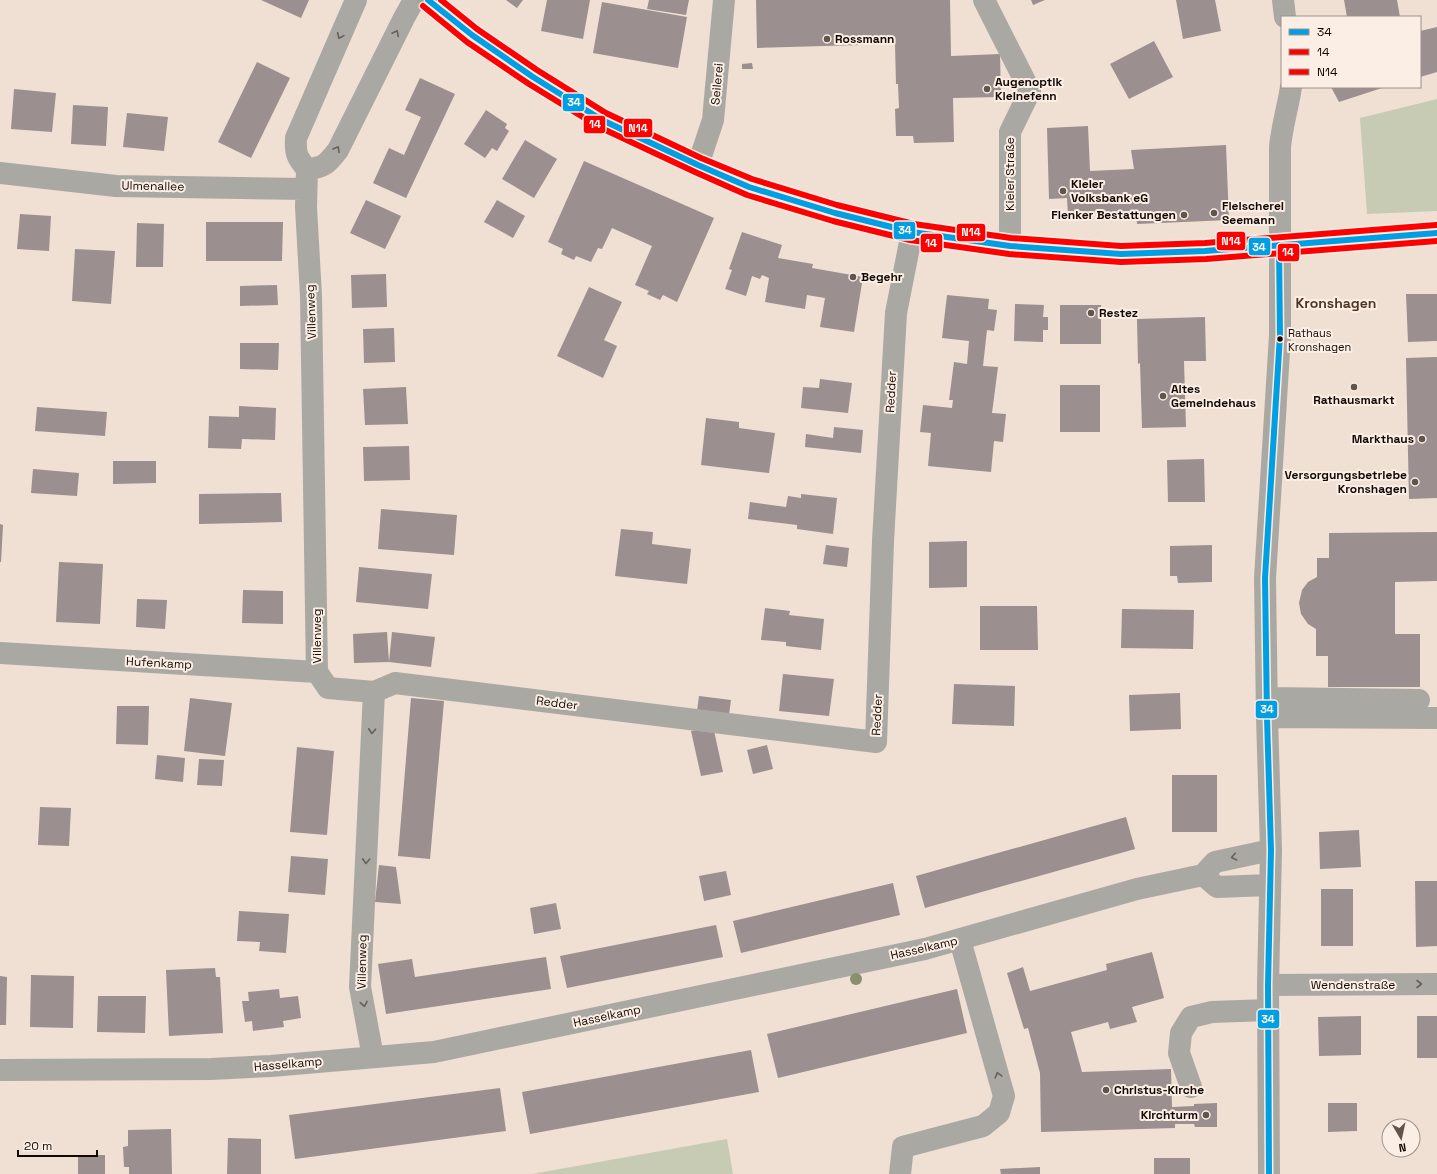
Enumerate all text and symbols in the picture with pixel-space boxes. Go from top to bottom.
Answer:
legend [1281,16,1421,88]
text: 34 [1317,24,1332,40]
one-way arrow [391,30,399,37]
place label: Rossmann [835,31,894,47]
one-way arrow [337,32,345,39]
marker: Rossmann [822,34,832,44]
text: 14 [1317,44,1330,60]
street label: Seilerei [707,62,727,106]
text: N14 [1317,64,1338,80]
place label: Augenoptik Kleinefenn [995,74,1062,104]
marker: Augenoptik Kleinefenn [982,84,992,94]
line badge: 34 [562,93,585,112]
text: 34 [567,95,581,109]
line badge: 14 [583,115,606,134]
text: 14 [589,117,601,131]
line badge: N14 [623,118,653,138]
text: N14 [628,121,648,135]
street label: Kieler Straße [1002,137,1018,211]
one-way arrow [333,146,340,153]
place label: Kieler Volksbank eG [1071,176,1148,206]
street label: Ulmenallee [122,177,184,195]
marker: Kieler Volksbank eG [1058,186,1068,196]
place label: Fleischerei Seemann [1222,198,1284,228]
place label: Flenker Bestattungen [1051,207,1176,223]
marker: Fleischerei Seemann [1209,208,1219,218]
marker: Flenker Bestattungen [1179,210,1189,220]
line badge: 34 [893,221,916,240]
text: 34 [898,223,912,237]
line badge: N14 [956,223,986,242]
text: N14 [961,225,981,239]
line badge: N14 [1216,231,1246,251]
line badge: 14 [920,233,943,253]
text: N14 [1221,234,1241,248]
text: 14 [925,236,937,250]
line badge: 34 [1248,237,1271,256]
text: 34 [1252,240,1266,254]
line badge: 14 [1277,243,1300,262]
text: 14 [1282,245,1294,259]
place label: Begehr [861,269,903,285]
marker: Begehr [848,272,858,282]
street label: Villenweg [302,284,320,340]
district label: Kronshagen [1296,294,1376,312]
place label: Restez [1099,305,1138,321]
marker: Restez [1086,308,1096,318]
place label: Rathaus Kronshagen [1288,326,1351,354]
marker: Rathaus Kronshagen [1275,334,1285,344]
street label: Redder [882,370,900,413]
place label: Altes Gemeindehaus [1171,381,1256,411]
marker: Rathausmarkt [1349,382,1359,392]
marker: Altes Gemeindehaus [1158,391,1168,401]
place label: Rathausmarkt [1313,392,1395,408]
place label: Markthaus [1352,431,1414,447]
marker: Markthaus [1417,434,1427,444]
place label: Versorgungsbetriebe Kronshagen [1285,467,1407,497]
marker: Versorgungsbetriebe Kronshagen [1410,477,1420,487]
street label: Villenweg [309,609,325,663]
street label: Hufenkamp [126,653,193,673]
street label: Redder [535,693,579,714]
street label: Redder [868,693,886,736]
line badge: 34 [1255,700,1278,719]
text: 34 [1260,702,1274,716]
one-way arrow [368,728,377,734]
one-way arrow [1231,853,1237,861]
one-way arrow [362,858,370,864]
street label: Hasselkamp [889,932,960,964]
street label: Villenweg [354,934,370,990]
street label: Wendenstraße [1311,977,1395,993]
one-way arrow [1416,980,1422,988]
one-way arrow [359,1001,367,1008]
street label: Hasselkamp [572,1001,643,1031]
line badge: 34 [1257,1009,1280,1029]
text: 34 [1261,1012,1275,1026]
street label: Hasselkamp [253,1053,323,1075]
one-way arrow [994,1072,1003,1079]
place label: Christus-Kirche [1114,1082,1204,1098]
marker: Christus-Kirche [1101,1085,1111,1095]
place label: Kirchturm [1141,1107,1198,1123]
marker: Kirchturm [1201,1110,1211,1120]
north arrow [1381,1118,1421,1158]
scale bar [18,1132,97,1158]
text: 20 m [24,1138,52,1154]
text: N [1398,1140,1407,1155]

